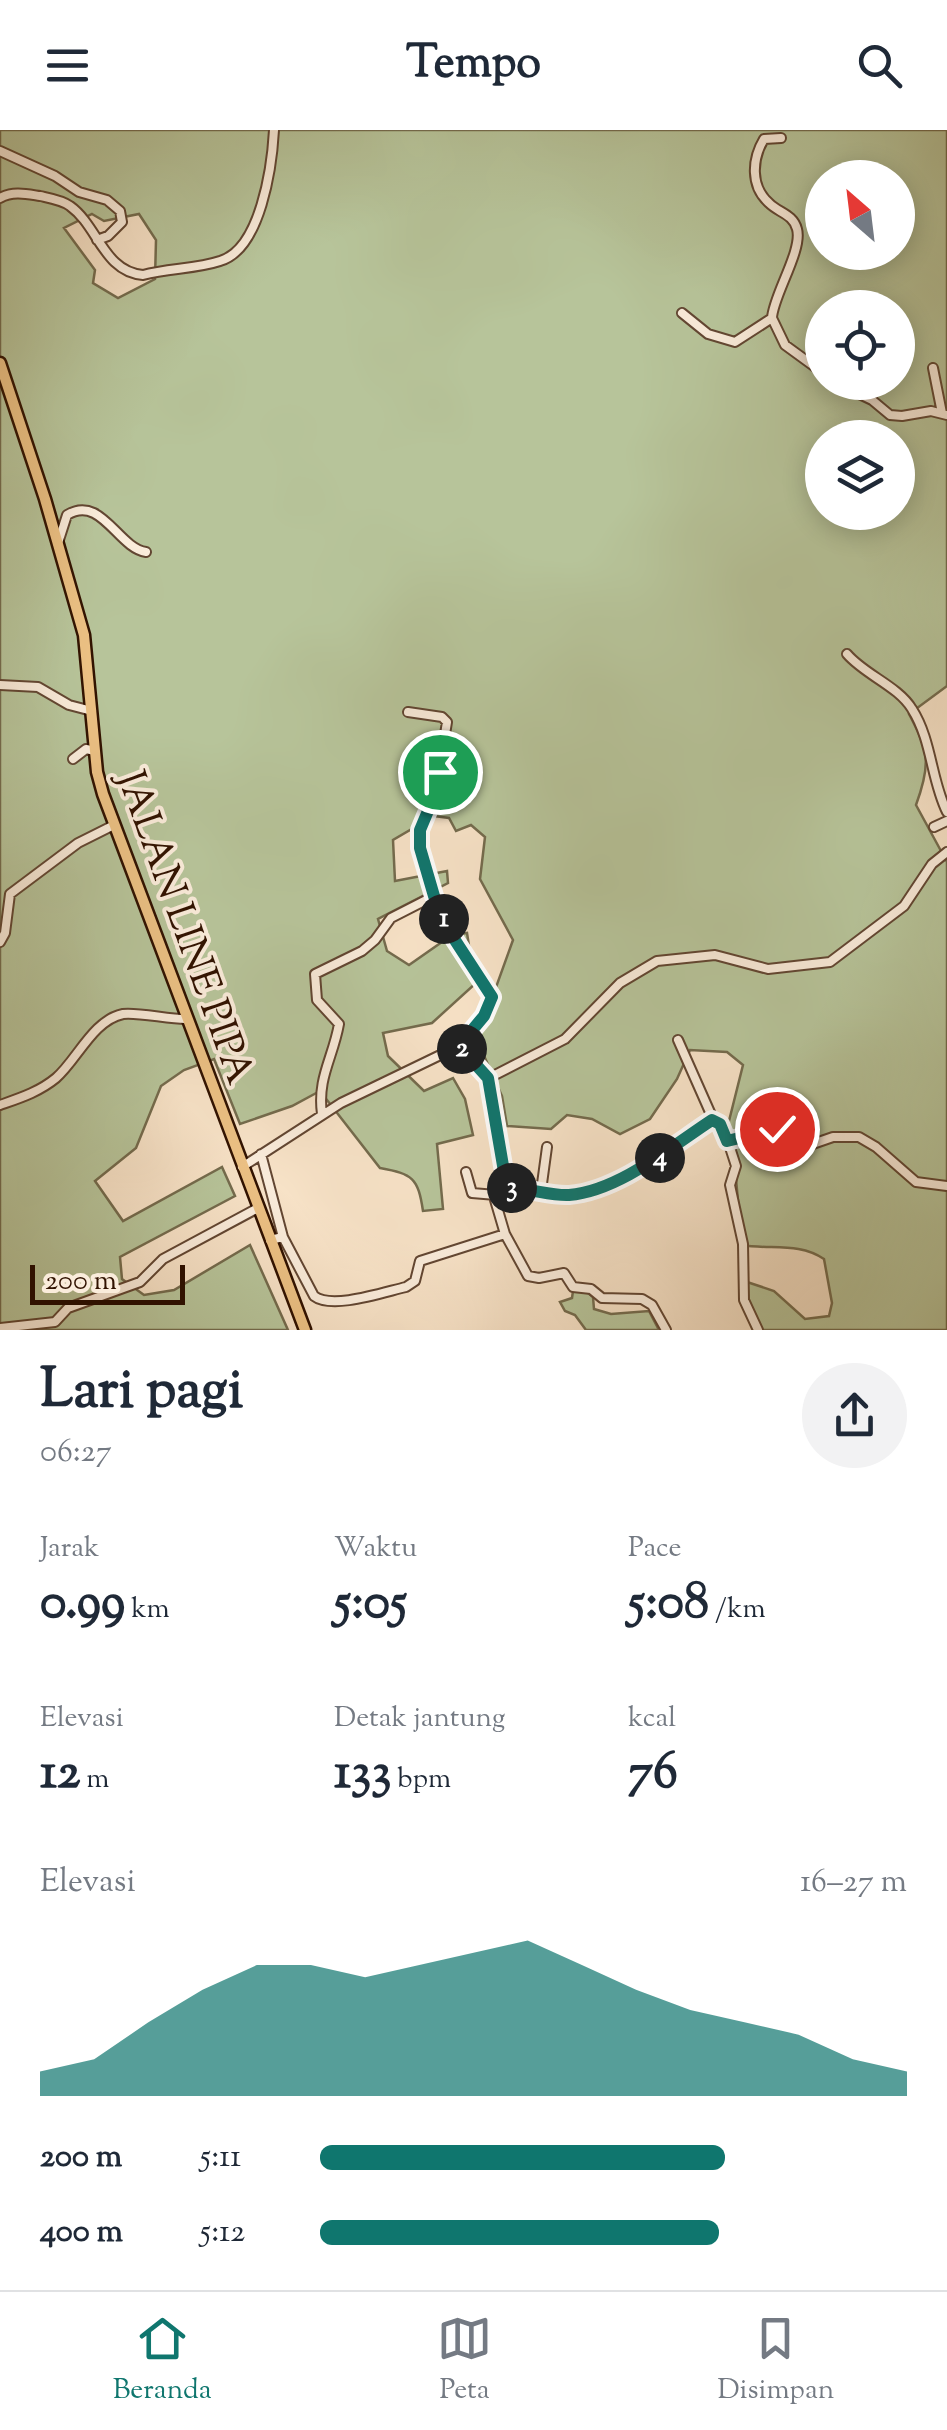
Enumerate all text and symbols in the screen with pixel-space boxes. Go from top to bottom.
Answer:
text: Tempo [406,33,541,98]
icon: menu [40,38,95,93]
icon: search [852,38,907,93]
north arrow [805,160,915,270]
map controls [805,160,915,530]
button: locate [805,290,915,400]
button: layers [805,420,915,530]
pin [398,730,483,815]
icon: arrive [413,745,468,800]
street label: JALAN LINE PIPA [99,762,266,1093]
pin: 1 [419,894,469,944]
text: 1 [439,899,449,939]
pin: 2 [437,1024,487,1074]
text: 2 [455,1029,469,1069]
pin [735,1087,820,1172]
icon: check [750,1102,805,1157]
pin: 4 [635,1133,685,1183]
text: 4 [653,1138,667,1178]
pin: 3 [487,1163,537,1213]
text: 3 [506,1168,518,1208]
scale bar [30,1260,185,1304]
text: 200 m [45,1262,117,1302]
text: Lari pagi [40,1353,243,1432]
button: share [802,1363,907,1468]
text: 06:27 [40,1430,112,1476]
text: Jarak [40,1529,99,1569]
text: Waktu [334,1529,417,1569]
text: Pace [628,1529,682,1569]
text: 0.99 [40,1569,125,1641]
text: 5:05 [334,1569,407,1641]
text: 5:08 [628,1569,709,1641]
text: km [125,1590,170,1630]
text: /km [709,1590,766,1630]
text: Elevasi [40,1699,124,1739]
text: Detak jantung [334,1699,505,1739]
text: kcal [628,1699,676,1739]
text: 12 [40,1739,80,1811]
text: 133 [334,1739,391,1811]
text: 76 [628,1739,678,1811]
text: m [80,1760,110,1800]
text: bpm [391,1760,451,1800]
text: Elevasi [40,1860,136,1906]
text: 16–27 m [800,1860,907,1906]
text: 200 m [40,2135,122,2181]
text: 5:11 [200,2135,241,2181]
text: 400 m [40,2210,123,2256]
text: 5:12 [200,2210,245,2256]
tab: Beranda [113,2311,212,2411]
tab: Peta [437,2311,492,2411]
tab: Disimpan [717,2311,834,2411]

